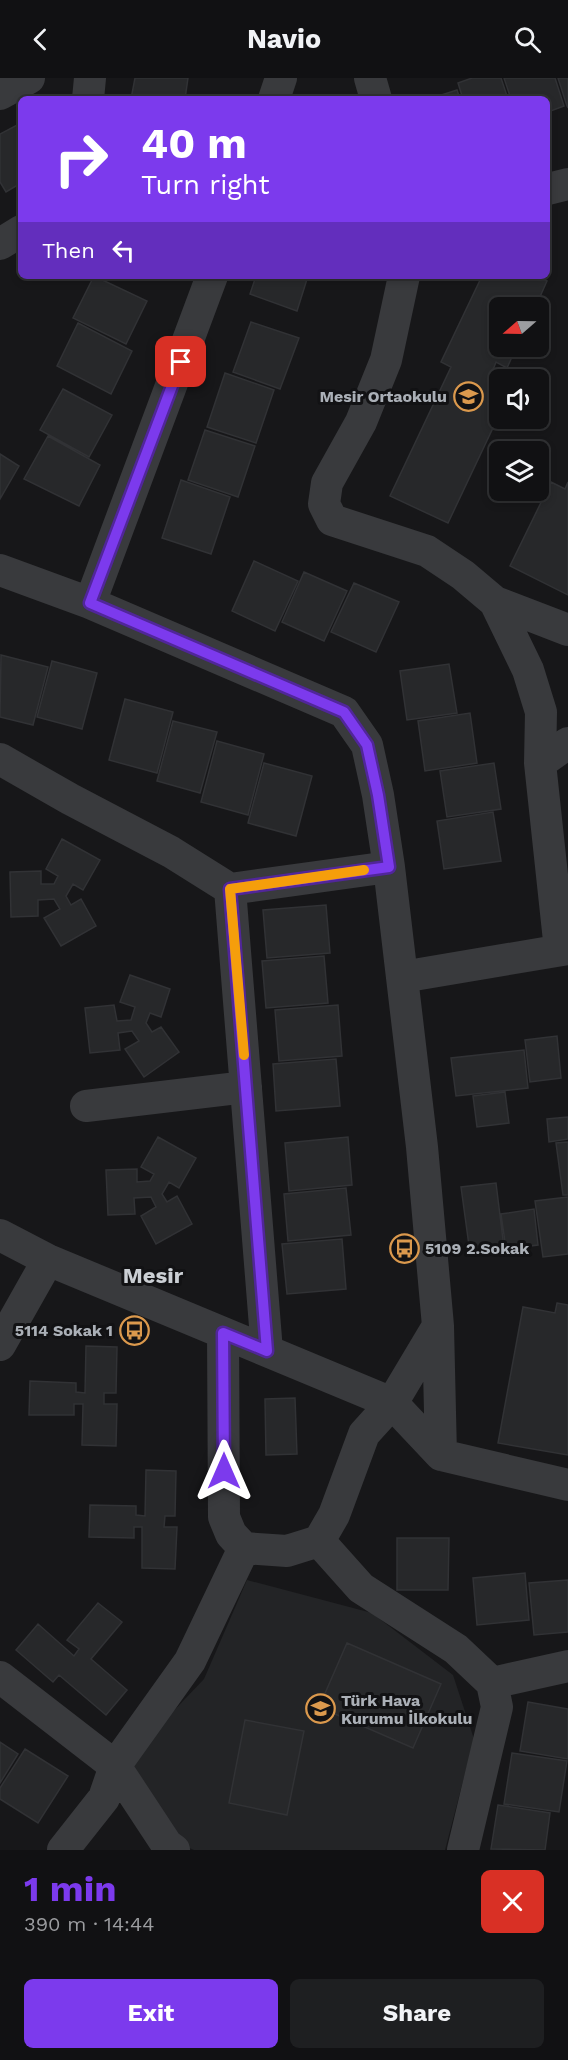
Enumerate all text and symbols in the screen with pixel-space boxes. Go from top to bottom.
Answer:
icon: back [24,23,57,56]
text: Navio [247,23,321,55]
icon: search [511,23,544,56]
text: 40 m [141,119,247,168]
icon: right [42,120,120,198]
text: Turn right [141,169,270,201]
icon: left [107,234,140,267]
text: Then [42,238,95,263]
north arrow [489,297,549,357]
map controls [489,297,549,501]
pin [155,336,206,387]
icon: arrive [164,345,197,378]
button: sound [489,369,549,429]
school or university icon: Mesir Ortaokulu [452,380,484,412]
place label: Mesir Ortaokulu [320,387,447,406]
button: layers [489,441,549,501]
bus stop icon: 5109 2.Sokak [388,1232,420,1264]
place label: 5109 2.Sokak [425,1239,529,1258]
district label: Mesir [123,1263,184,1288]
bus stop icon: 5114 Sokak 1 [118,1314,150,1346]
place label: 5114 Sokak 1 [15,1321,113,1340]
position arrow [192,1439,256,1503]
place label: Türk Hava Kurumu İlkokulu [341,1691,472,1728]
school or university icon: Türk Hava Kurumu İlkokulu [304,1693,336,1725]
text: 1 min [24,1868,116,1910]
button: close [481,1870,544,1933]
text: 390 m · 14:44 [24,1912,154,1936]
button: Exit [24,1979,278,2048]
button: Share [290,1979,544,2048]

